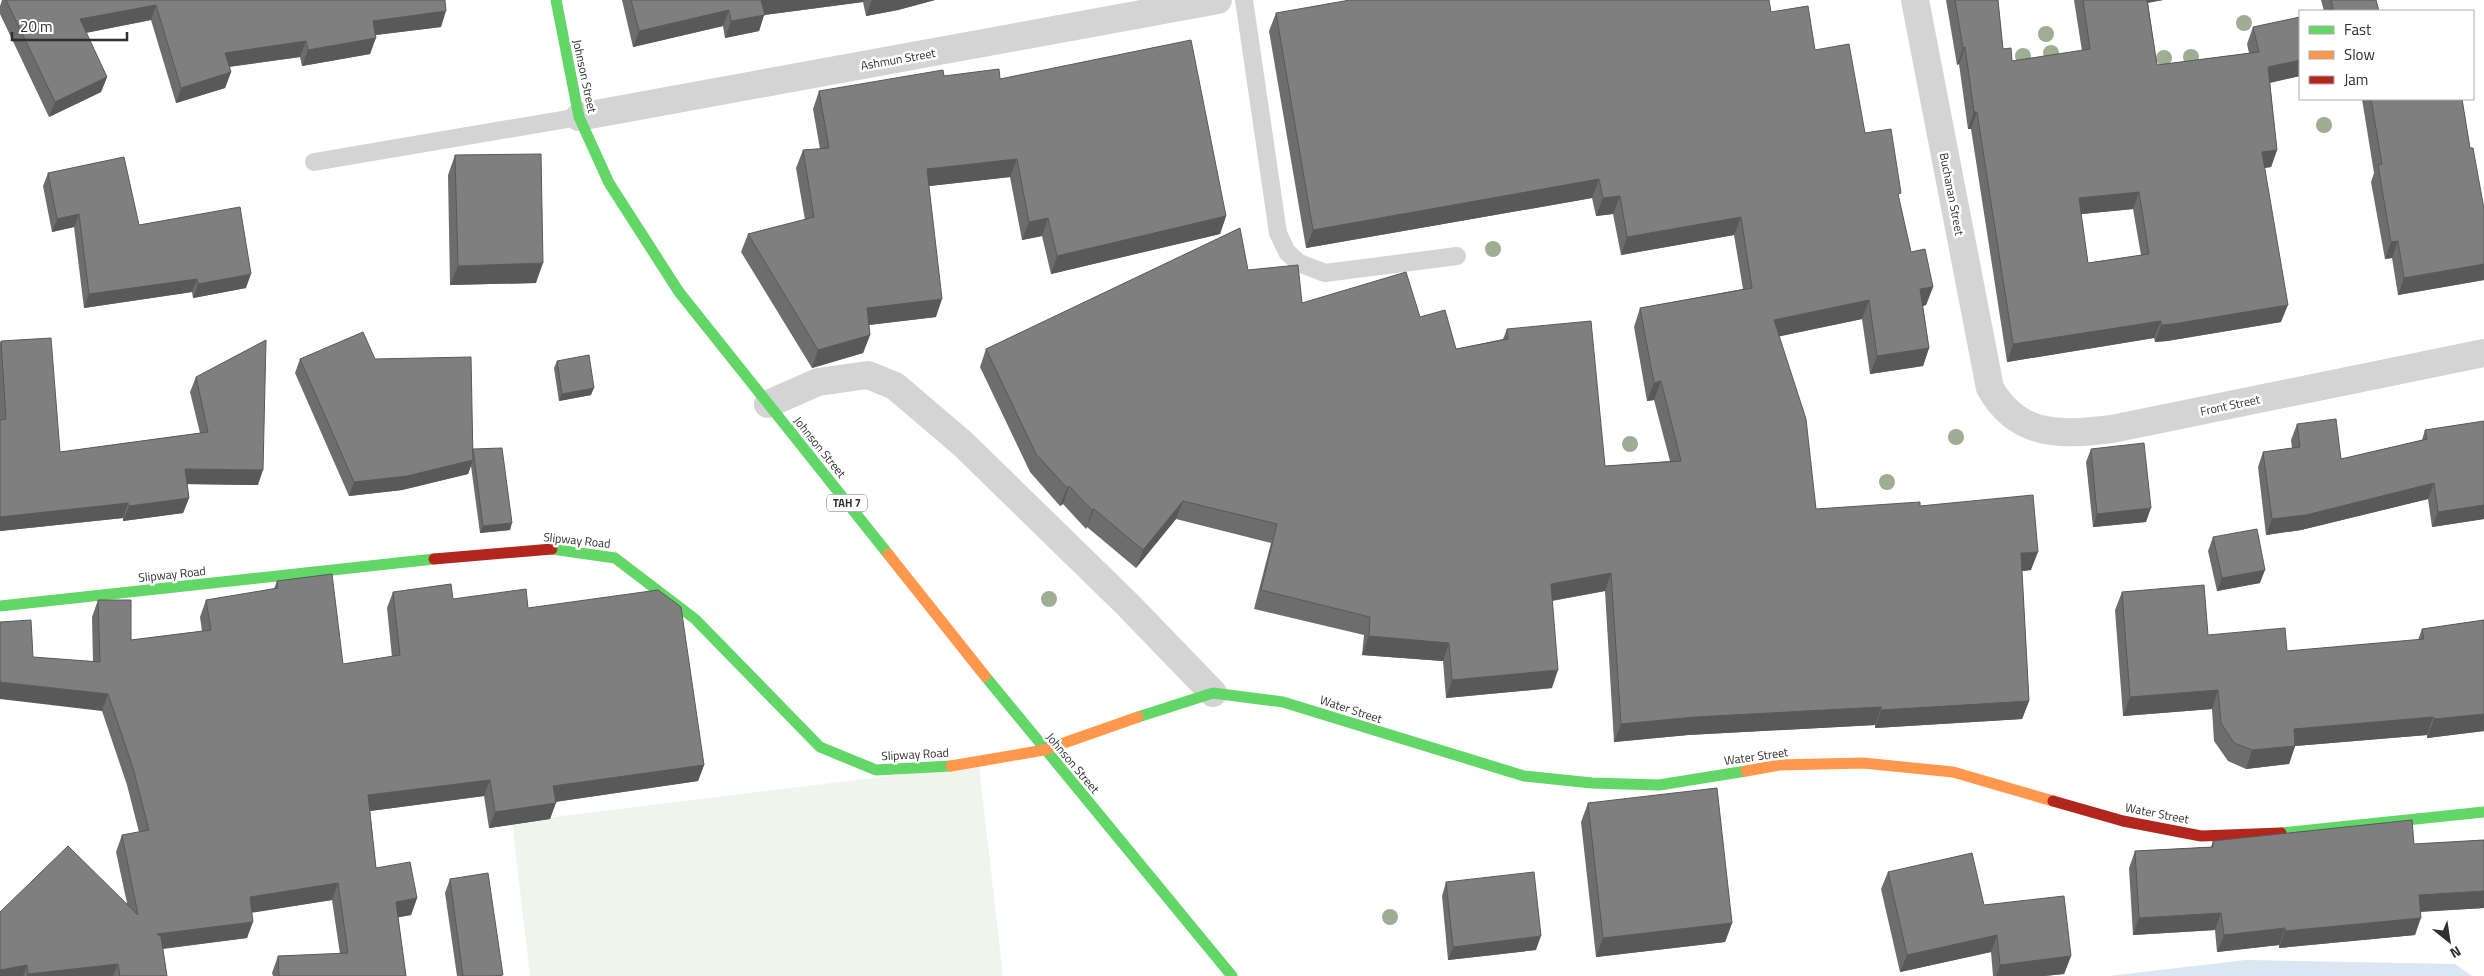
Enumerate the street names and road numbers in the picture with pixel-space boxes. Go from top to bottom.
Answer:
street label: Johnson Street [568,38,602,115]
street label: Ashmun Street [859,43,938,75]
street label: Buchanan Street [1935,151,1969,238]
street label: Front Street [2198,389,2262,421]
street label: Johnson Street [789,412,851,483]
road number: TAH 7 [827,494,867,512]
street label: Slipway Road [542,527,612,553]
street label: Slipway Road [137,561,207,587]
street label: Water Street [1317,690,1385,728]
street label: Johnson Street [1042,728,1105,798]
street label: Water Street [1723,742,1790,770]
street label: Slipway Road [881,743,949,765]
street label: Water Street [2124,798,2191,829]

